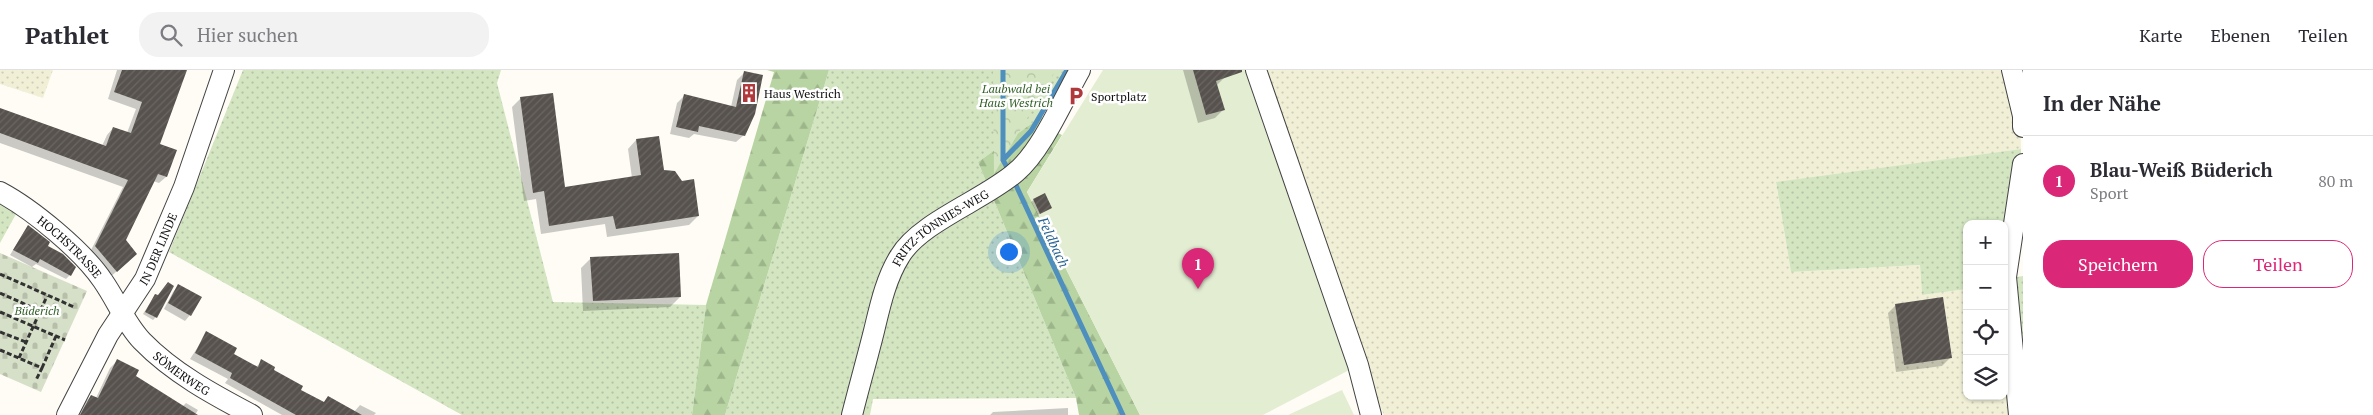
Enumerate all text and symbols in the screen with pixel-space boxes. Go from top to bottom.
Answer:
search box [139,12,489,57]
text: Pathlet [25,19,109,51]
icon: search [157,21,185,49]
text: Hier suchen [197,22,298,47]
text: Karte [2139,23,2183,47]
text: Ebenen [2211,23,2270,47]
text: Teilen [2298,23,2348,47]
park label: Laubwald bei Haus Westrich [978,81,1053,110]
building icon: Haus Westrich [738,82,760,104]
parking icon: Sportplatz [1065,85,1087,107]
place label: Haus Westrich [764,86,841,101]
place label: Sportplatz [1091,89,1147,104]
text: In der Nähe [2043,89,2161,117]
text: Blau-Weiß Büderich [2090,157,2273,182]
text: 1 [2054,170,2064,192]
text: 80 m [2318,170,2353,192]
text: Sport [2090,182,2129,204]
street label: FRITZ-TÖNNIES-WEG [888,185,992,268]
street label: IN DER LINDE [136,210,180,288]
street label: HOCHSTRASSE [35,212,106,281]
water label: Feldbach [1034,213,1074,270]
map controls [1963,220,2008,400]
button: + [1963,220,2008,265]
your location [996,239,1022,265]
button: Speichern [2043,240,2193,288]
button: Teilen [2203,240,2353,288]
pin: 1 [1182,248,1214,289]
button: − [1963,265,2008,310]
park label: Büderich [13,303,60,318]
button: locate [1963,310,2008,355]
street label: SÖMERWEG [150,348,214,398]
button: layers [1963,355,2008,400]

